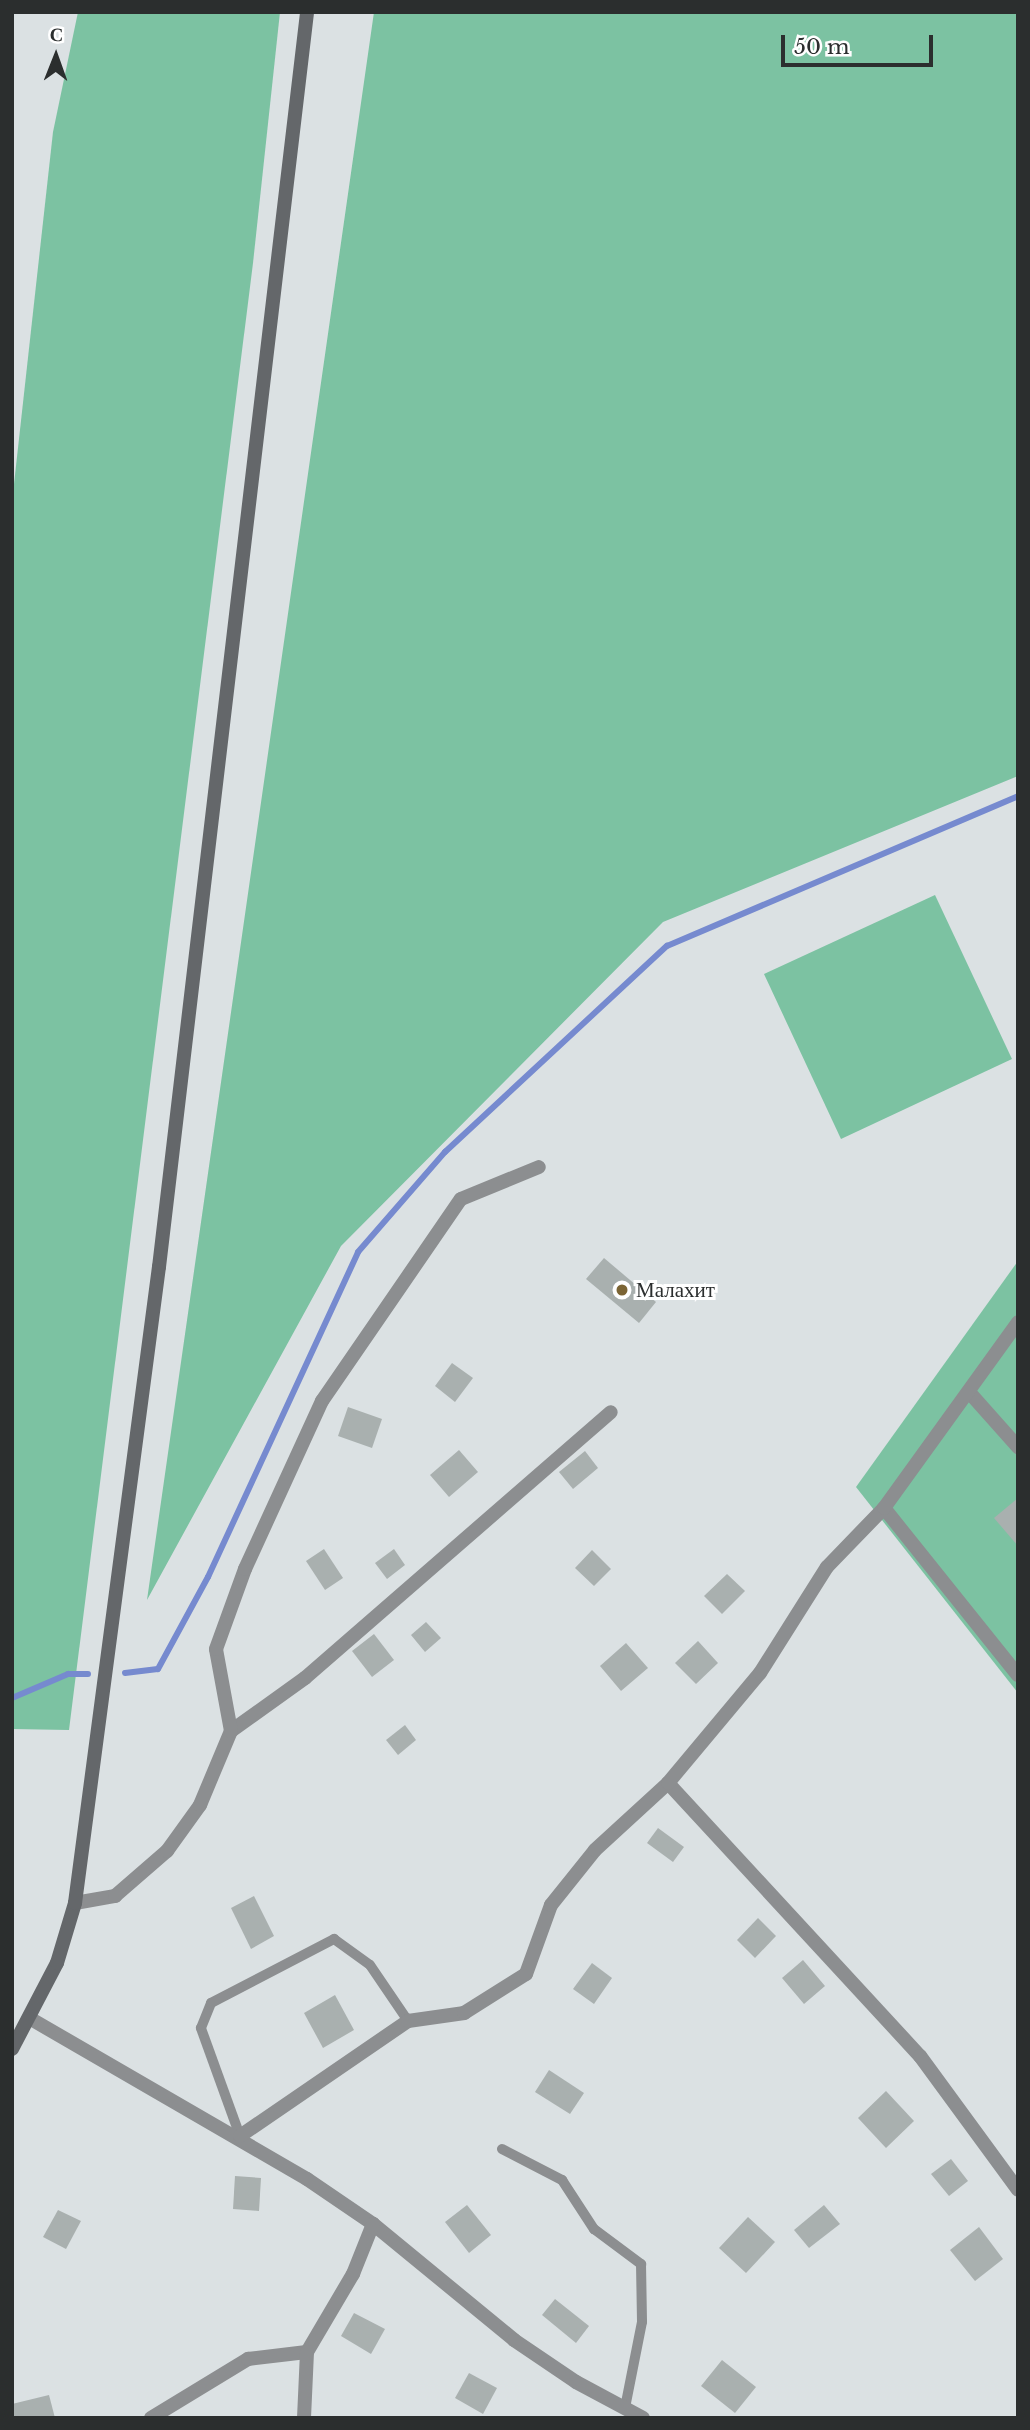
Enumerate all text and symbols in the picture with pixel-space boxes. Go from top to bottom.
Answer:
north arrow [21,21,91,91]
scale bar [785,21,937,65]
text: С [49,23,63,46]
text: 50 m [794,34,849,60]
place label: Малахит [636,1277,715,1303]
marker: Малахит [614,1282,630,1298]

